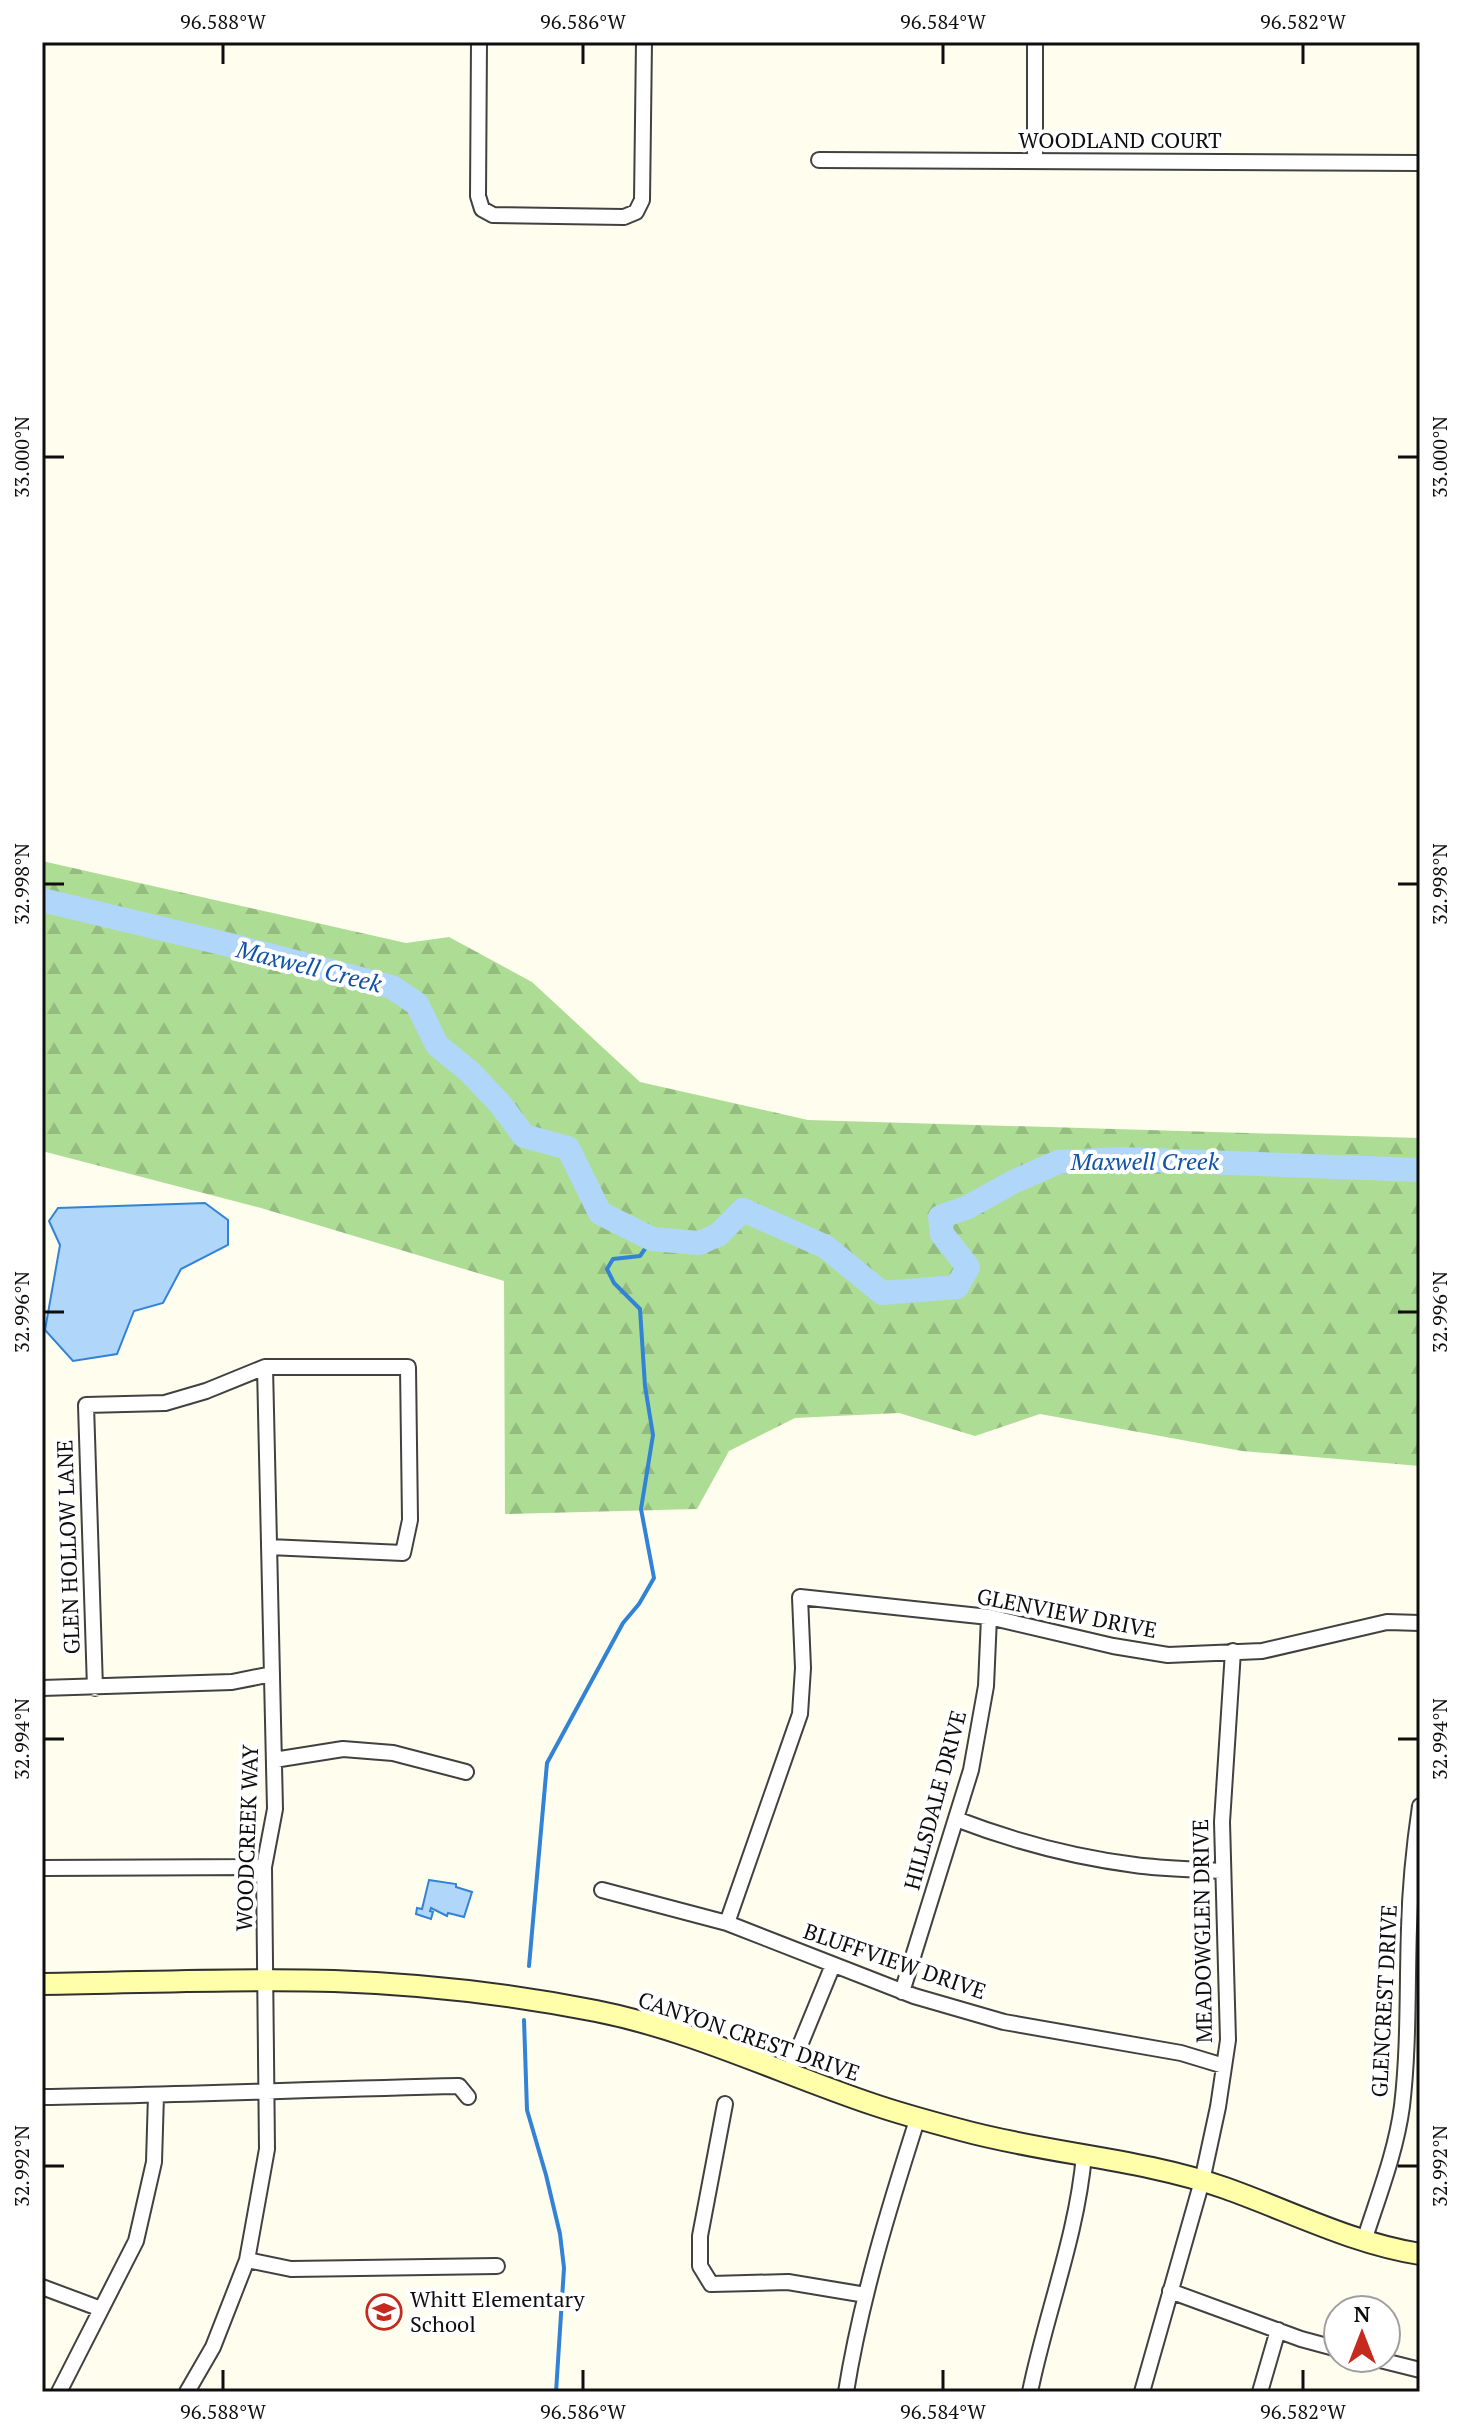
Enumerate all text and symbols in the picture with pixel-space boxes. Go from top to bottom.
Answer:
text: 96.588°W [180,8,266,35]
text: 96.586°W [540,8,626,35]
text: 96.584°W [900,8,986,35]
text: 96.582°W [1260,8,1346,35]
street label: WOODLAND COURT [1018,125,1222,154]
text: 33.000°N [8,416,35,498]
text: 33.000°N [1426,416,1453,498]
text: 32.998°N [8,843,35,925]
text: 32.998°N [1426,843,1453,925]
water label: Maxwell Creek [232,932,386,1000]
water label: Maxwell Creek [1070,1145,1220,1177]
text: 32.996°N [8,1271,35,1353]
text: 32.996°N [1426,1271,1453,1353]
street label: GLEN HOLLOW LANE [49,1439,86,1655]
street label: GLENVIEW DRIVE [975,1581,1160,1644]
text: 32.994°N [8,1698,35,1780]
text: 32.994°N [1426,1698,1453,1780]
street label: HILLSDALE DRIVE [897,1707,972,1893]
street label: WOODCREEK WAY [229,1743,264,1932]
street label: MEADOWGLEN DRIVE [1185,1818,1218,2044]
street label: GLENCREST DRIVE [1364,1904,1403,2098]
street label: BLUFFVIEW DRIVE [800,1916,990,2005]
street label: CANYON CREST DRIVE [634,1984,864,2087]
text: 32.992°N [8,2125,35,2207]
text: 32.992°N [1426,2125,1453,2207]
place label: Whitt Elementary School [410,2284,585,2338]
school or university icon: Whitt Elementary School [365,2293,403,2331]
north arrow [1322,2294,1402,2374]
text: N [1354,2299,1371,2328]
text: 96.588°W [180,2398,266,2425]
text: 96.586°W [540,2398,626,2425]
text: 96.584°W [900,2398,986,2425]
text: 96.582°W [1260,2398,1346,2425]

